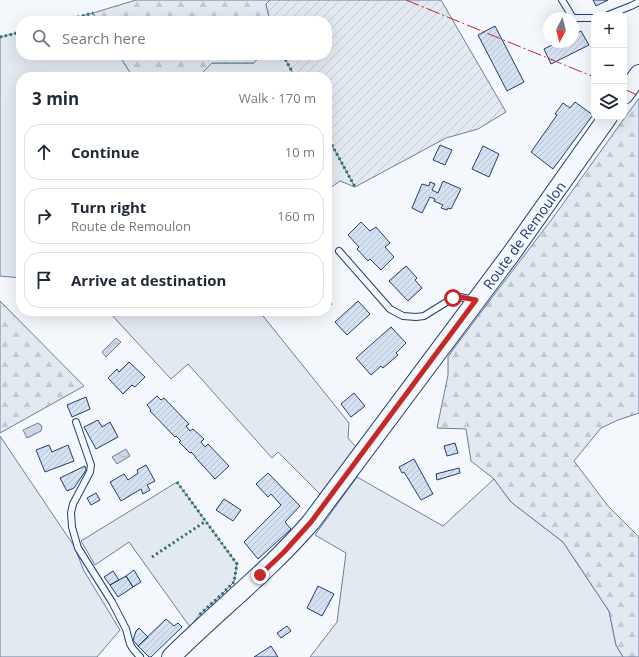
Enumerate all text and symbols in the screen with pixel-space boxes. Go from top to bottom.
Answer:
north arrow [543,12,579,48]
map controls [591,12,627,120]
button: + [591,12,627,48]
search box [16,16,332,60]
icon: search [30,27,52,49]
text: Search here [62,28,146,48]
button: − [591,48,627,84]
button: layers [591,84,627,120]
text: 3 min [32,87,79,110]
text: Walk · 170 m [239,89,316,107]
icon: ahead [33,141,55,163]
text: Continue [71,142,139,162]
text: 10 m [285,143,315,161]
street label: Route de Remoulon [478,177,570,293]
text: Turn right [71,197,146,217]
icon: right [33,205,55,227]
text: 160 m [277,207,315,225]
text: Route de Remoulon [71,217,191,235]
icon: arrive [33,269,55,291]
text: Arrive at destination [71,270,226,290]
route start [444,289,462,307]
route end [251,566,269,584]

